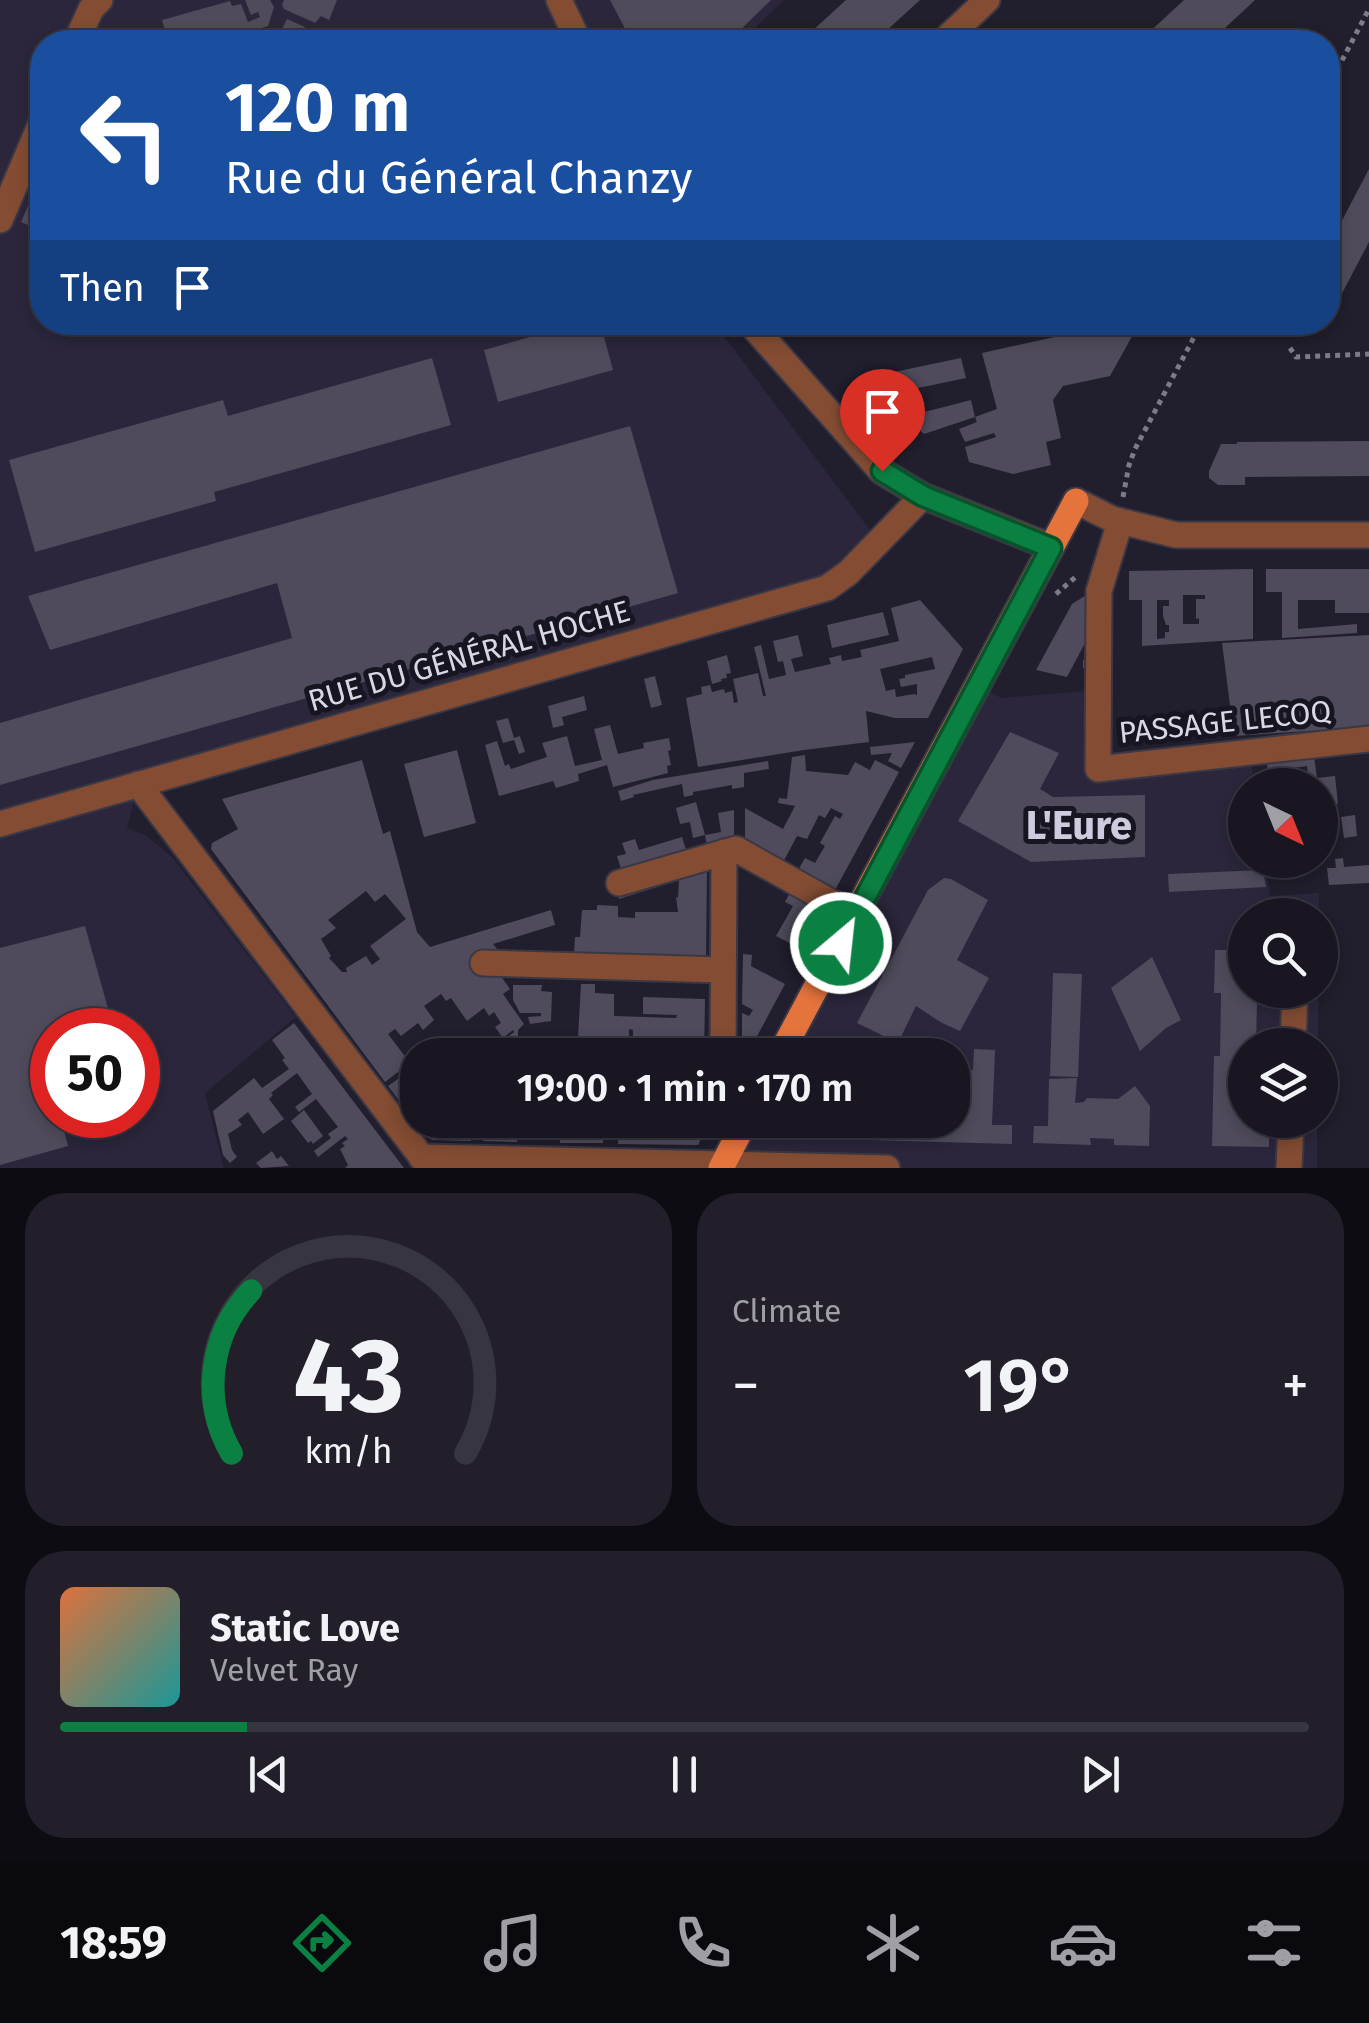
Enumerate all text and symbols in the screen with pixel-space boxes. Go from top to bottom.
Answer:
text: 120 m [225,66,410,150]
icon: left [60,70,190,200]
text: Rue du Général Chanzy [225,151,692,205]
icon: arrive [165,260,220,315]
text: Then [60,265,145,311]
pin [840,369,925,472]
icon: arrive [855,384,910,439]
street label: RUE DU GÉNÉRAL HOCHE [304,593,634,719]
street label: PASSAGE LECOQ [1117,693,1333,751]
north arrow [1228,768,1338,878]
map controls [1228,768,1338,1138]
district label: L'Eure [1026,802,1132,850]
position arrow [789,891,893,995]
button: search [1228,898,1338,1008]
speed limit sign: 50 [30,1008,160,1138]
button: layers [1228,1028,1338,1138]
text: 19:00 · 1 min · 170 m [517,1065,853,1111]
text: Climate [732,1292,841,1330]
text: 43 [293,1314,404,1439]
text: 19° [963,1341,1078,1431]
text: − [732,1353,760,1419]
text: + [1282,1353,1309,1419]
text: km/h [304,1430,393,1472]
text: Static Love [210,1605,400,1651]
text: Velvet Ray [210,1651,358,1689]
icon: previous [241,1747,296,1802]
icon: pause [657,1747,712,1802]
icon: next [1073,1747,1128,1802]
icon: directions [287,1908,357,1978]
icon: music [478,1908,548,1978]
icon: phone [668,1908,738,1978]
icon: climate [858,1908,928,1978]
icon: car [1048,1908,1118,1978]
icon: filters [1239,1908,1309,1978]
text: 18:59 [60,1916,167,1970]

